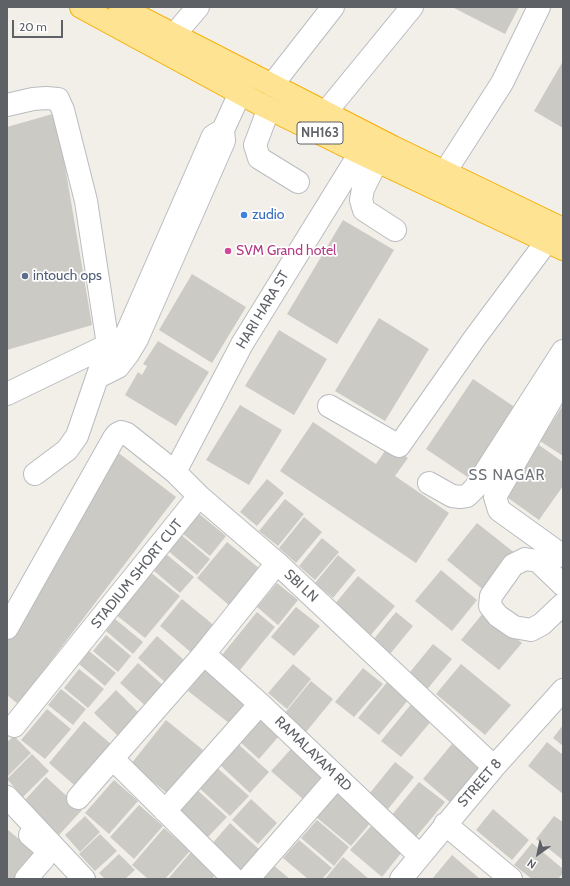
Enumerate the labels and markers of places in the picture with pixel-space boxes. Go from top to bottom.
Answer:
place label: zudio [252,207,284,223]
marker: zudio [239,210,249,220]
place label: SVM Grand hotel [236,243,336,259]
marker: SVM Grand hotel [223,246,233,256]
place label: intouch ops [33,268,102,284]
marker: intouch ops [20,271,30,281]

